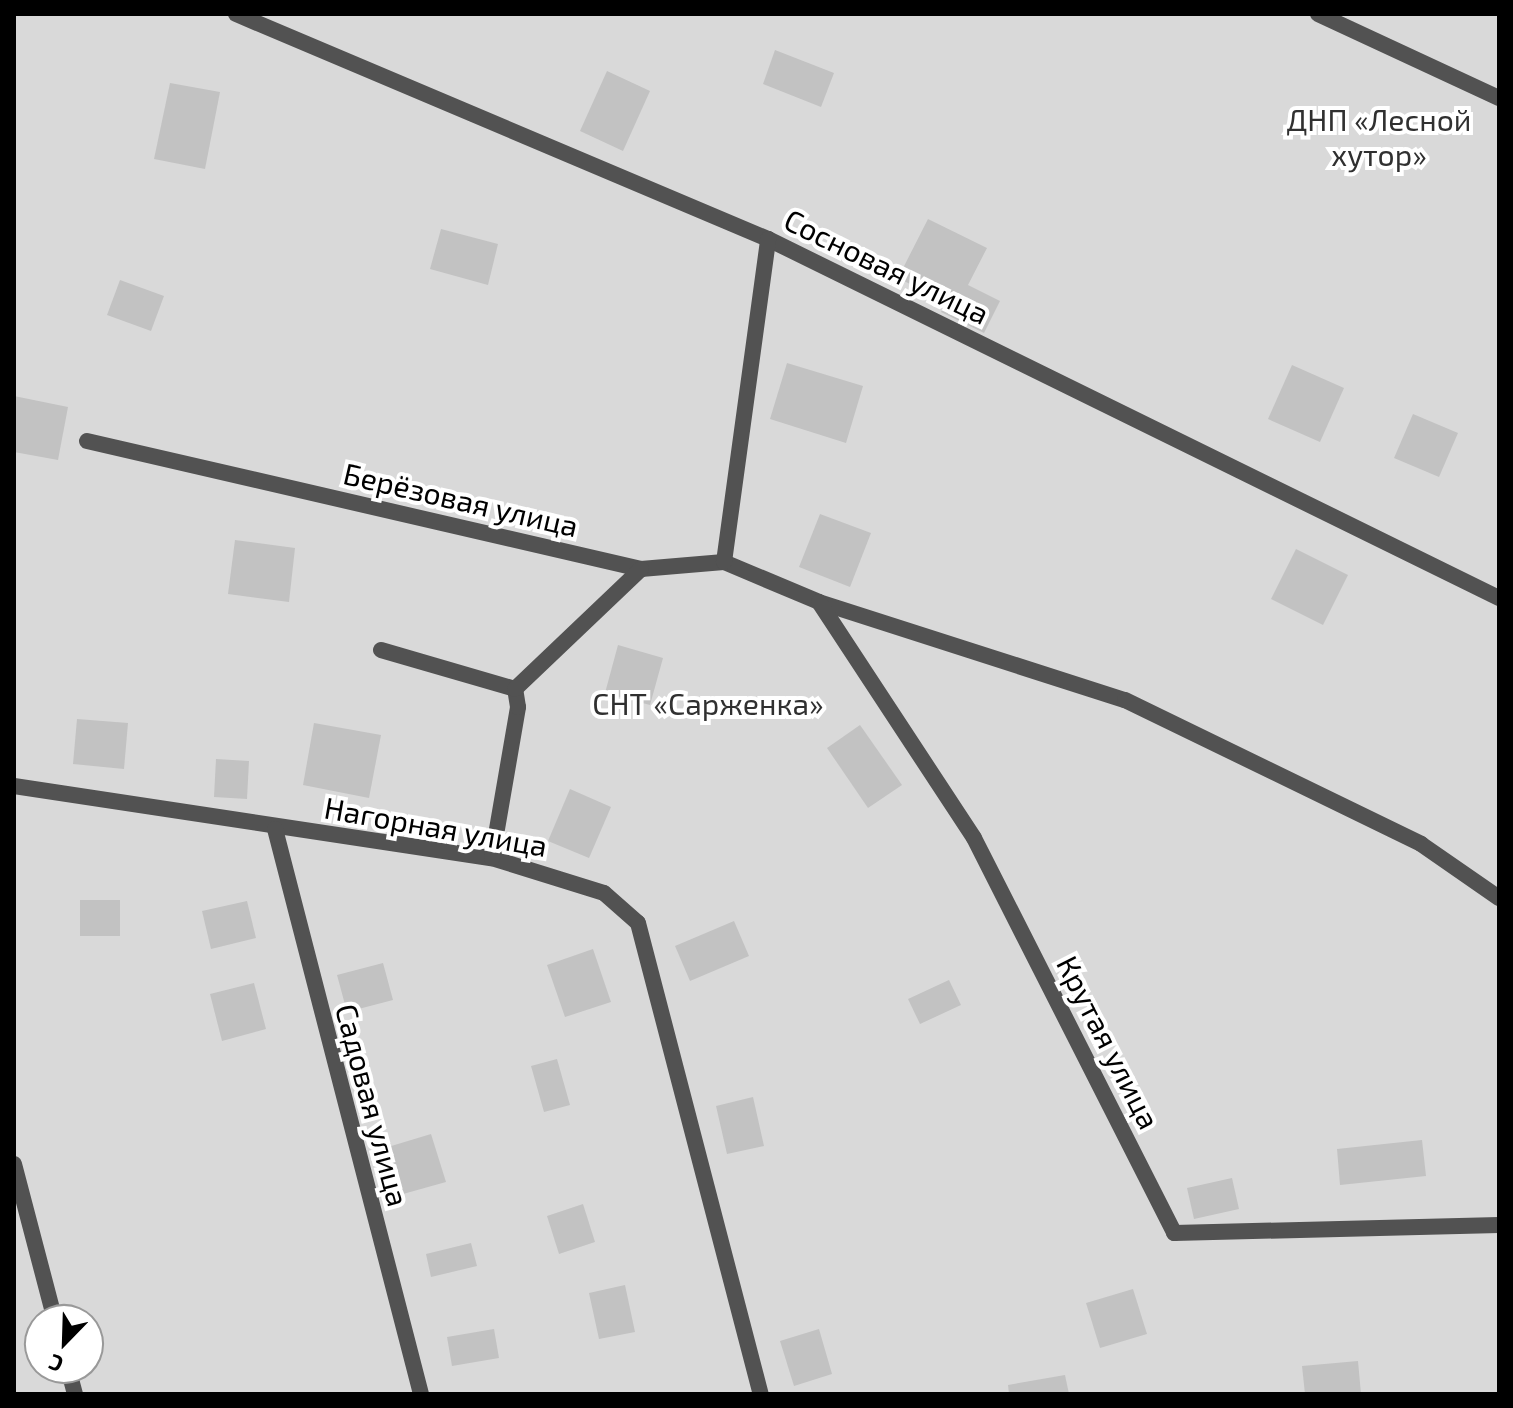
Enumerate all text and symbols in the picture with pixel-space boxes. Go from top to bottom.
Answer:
park label: ДНП «Лесной хутор» [1287,101,1471,172]
street label: Сосновая улица [779,201,995,331]
street label: Берёзовая улица [340,454,582,544]
park label: СНТ «Сарженка» [592,685,824,721]
street label: Нагорная улица [322,789,550,863]
street label: Крутая улица [1050,949,1168,1135]
street label: Садовая улица [329,1000,417,1210]
north arrow [24,1304,104,1384]
text: С [44,1350,66,1379]

